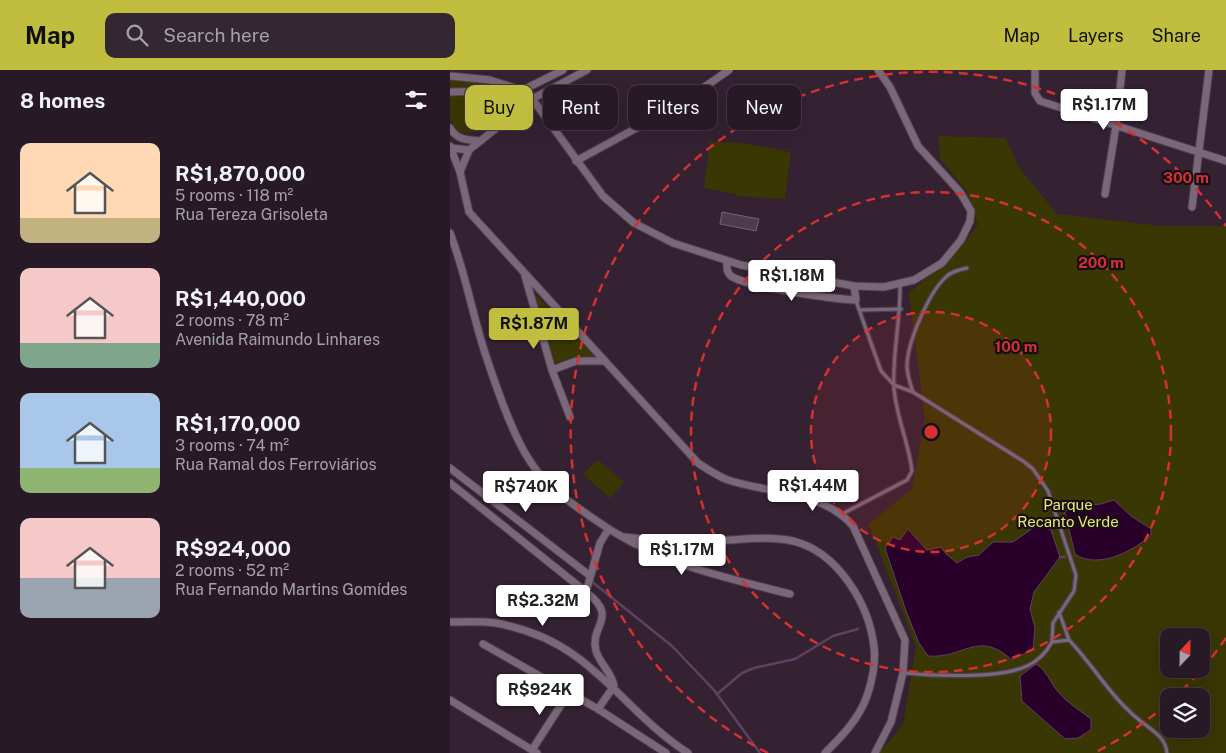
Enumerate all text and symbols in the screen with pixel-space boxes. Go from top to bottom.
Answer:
search box [105,13,455,58]
text: Map [25,21,75,49]
icon: search [123,21,151,49]
text: Search here [163,24,270,46]
text: Map [1004,25,1040,46]
text: Layers [1068,25,1124,46]
text: Share [1152,25,1201,46]
chip: Buy [465,85,533,130]
chip: Rent [543,85,618,130]
chip: Filters [628,85,717,130]
chip: New [727,85,801,130]
icon: filters [402,86,430,114]
text: 8 homes [20,88,105,113]
pin: R$1.17M [1058,88,1150,131]
text: R$1.17M [1072,95,1136,114]
text: R$1,870,000 [175,161,305,186]
icon: home [60,163,120,223]
text: 300 m [1163,169,1209,186]
text: 5 rooms · 118 m² [175,186,294,205]
text: Rua Tereza Grisoleta [175,205,328,224]
text: 200 m [1078,254,1124,271]
pin: R$1.18M [746,260,838,302]
text: R$1.18M [759,266,825,285]
text: R$1,440,000 [175,286,306,311]
icon: home [60,288,120,348]
pin: R$1.87M [488,308,580,350]
text: 2 rooms · 78 m² [175,311,289,330]
text: R$1.87M [500,314,568,333]
text: Avenida Raimundo Linhares [175,330,380,349]
text: 100 m [995,338,1037,355]
text: R$1,170,000 [175,411,300,436]
icon: home [60,413,120,473]
centre of rings [922,423,940,441]
text: 3 rooms · 74 m² [175,436,289,455]
text: Rua Ramal dos Ferroviários [175,455,377,474]
pin: R$740K [485,470,567,513]
pin: R$1.44M [767,470,859,512]
text: R$1.44M [779,476,847,495]
text: R$740K [494,477,558,496]
park label: Parque Recanto Verde [1017,496,1119,530]
pin: R$1.17M [636,534,728,576]
text: R$924,000 [175,536,291,561]
icon: home [60,538,120,598]
text: R$1.17M [650,540,714,559]
text: 2 rooms · 52 m² [175,561,289,580]
text: Rua Fernando Martins Gomídes [175,580,407,599]
pin: R$2.32M [497,584,589,627]
text: R$2.32M [507,591,579,610]
north arrow [1160,628,1210,678]
map controls [1160,628,1210,738]
pin: R$924K [499,674,581,716]
text: R$924K [508,680,572,699]
button: layers [1160,688,1210,738]

